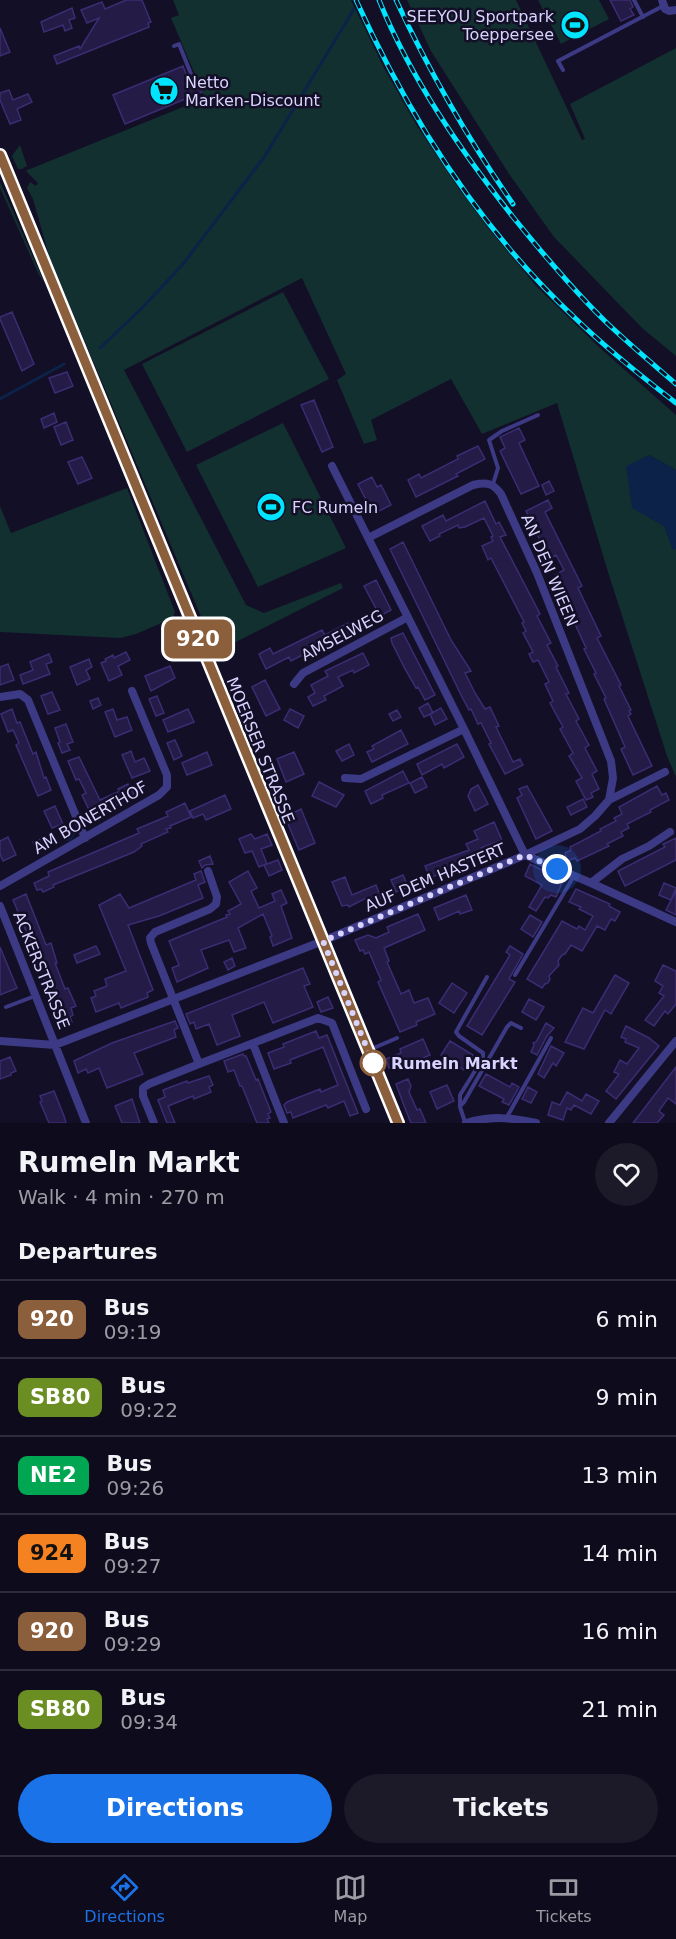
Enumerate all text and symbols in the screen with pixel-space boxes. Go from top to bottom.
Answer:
place label: SEEYOU Sportpark Toeppersee [407,7,555,44]
sports icon: SEEYOU Sportpark Toeppersee [559,9,591,41]
place label: Netto Marken-Discount [185,73,320,110]
supermarket icon: Netto Marken-Discount [148,75,180,107]
sports icon: FC Rumeln [255,491,287,523]
place label: FC Rumeln [292,498,378,517]
street label: AN DEN WIEEN [517,511,582,629]
street label: AMSELWEG [298,606,387,665]
line badge: 920 [164,620,232,658]
text: 920 [176,627,220,651]
street label: MOERSER STRASSE [223,674,299,826]
street label: AM BONERTHOF [30,777,151,858]
street label: AUF DEM HASTERT [362,839,509,916]
your location [542,854,572,884]
street label: ACKERSTRASSE [9,909,74,1032]
marker: Rumeln Markt [360,1050,386,1076]
place label: Rumeln Markt [391,1054,518,1073]
button: heart [595,1143,658,1206]
text: Rumeln Markt [18,1146,240,1179]
text: Walk · 4 min · 270 m [18,1185,225,1209]
text: Departures [18,1239,158,1264]
text: Bus [104,1295,149,1320]
text: 920 [30,1307,74,1331]
text: 6 min [596,1307,658,1332]
text: 09:19 [104,1320,161,1344]
text: Bus [120,1373,166,1398]
text: SB80 [30,1385,90,1409]
text: 9 min [596,1385,658,1410]
text: 09:22 [120,1398,178,1422]
text: Bus [107,1451,152,1476]
text: NE2 [30,1463,77,1487]
text: 13 min [582,1463,658,1488]
text: 09:26 [107,1476,164,1500]
text: Bus [104,1529,149,1554]
text: 924 [30,1541,74,1565]
text: 14 min [582,1541,658,1566]
text: 09:27 [104,1554,161,1578]
text: Bus [104,1607,149,1632]
text: 920 [30,1619,74,1643]
text: 16 min [582,1619,658,1644]
text: 09:29 [104,1632,161,1656]
text: Bus [120,1685,166,1710]
text: SB80 [30,1697,90,1721]
text: 21 min [582,1697,658,1722]
text: 09:34 [120,1710,178,1734]
button: Directions [18,1774,332,1843]
button: Tickets [344,1774,658,1843]
tab: Directions [84,1871,165,1926]
tab: Map [334,1871,367,1926]
tab: Tickets [536,1871,592,1926]

